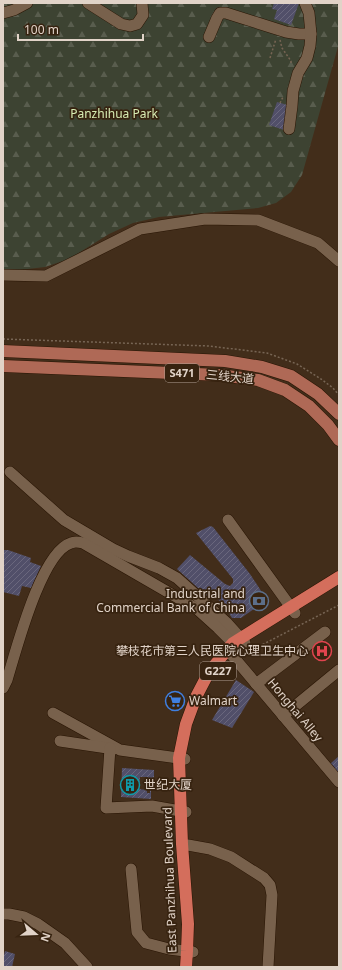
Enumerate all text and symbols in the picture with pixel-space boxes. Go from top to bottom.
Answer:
scale bar [18,16,143,42]
text: 100 m [24,21,59,38]
park label: Panzhihua Park [70,105,158,122]
road number: S471 [165,364,199,382]
street label: 三线大道 [205,366,255,387]
place label: Industrial and Commercial Bank of China [96,585,245,616]
bank icon: Industrial and Commercial Bank of China [248,590,270,612]
hospital icon: 攀枝花市第三人民医院心理卫生中心 [311,640,333,662]
place label: 攀枝花市第三人民医院心理卫生中心 [116,642,308,659]
road number: G227 [200,662,236,680]
street label: Honghai Alley [264,674,327,746]
supermarket icon: Walmart [164,690,186,712]
place label: Walmart [189,692,238,709]
building icon: 世纪大厦 [119,774,141,796]
place label: 世纪大厦 [144,776,192,793]
street label: East Panzhihua Boulevard [158,807,181,953]
north arrow [16,914,56,954]
text: N [37,931,54,944]

